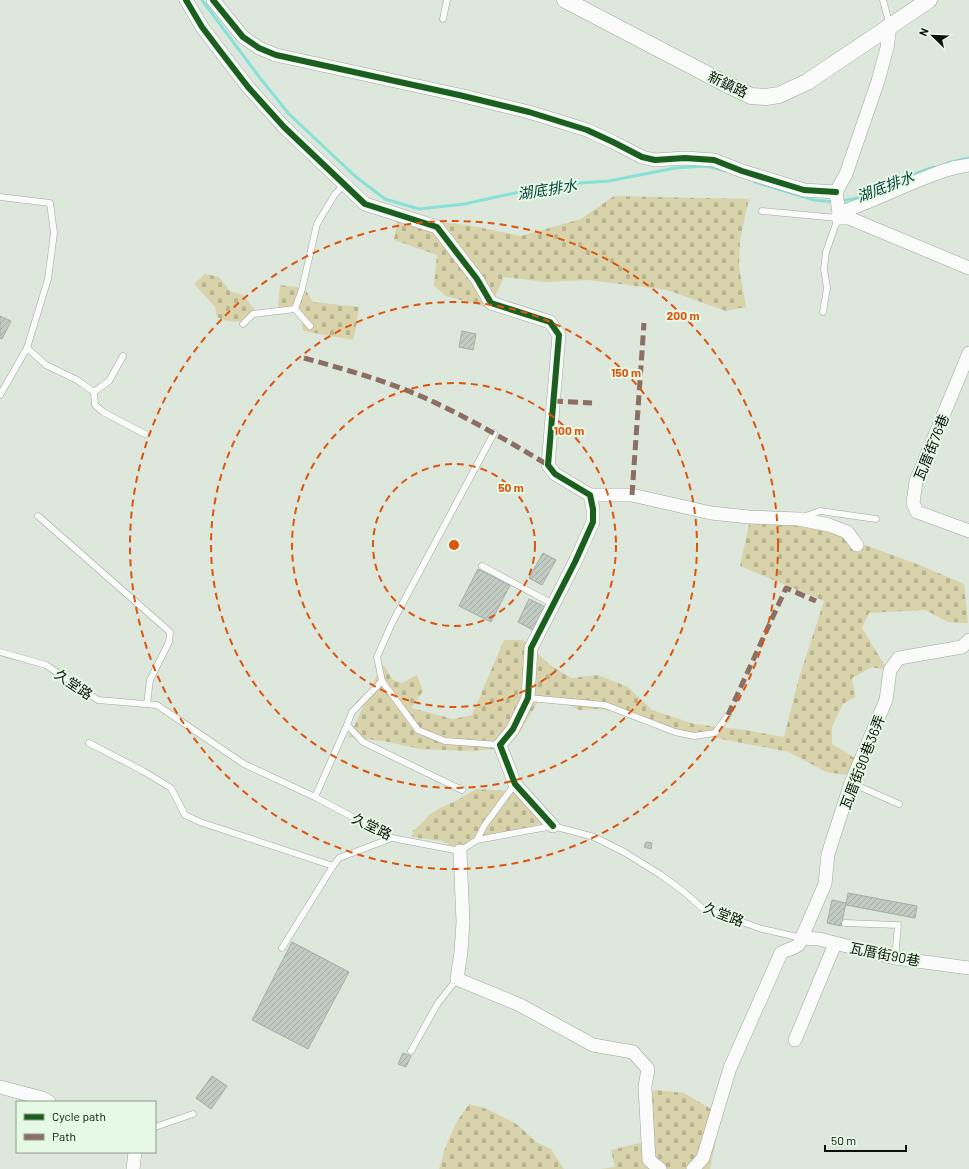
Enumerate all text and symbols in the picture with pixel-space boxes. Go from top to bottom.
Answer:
north arrow [913,16,953,56]
text: N [916,26,931,38]
street label: 新鎮路 [705,67,751,101]
water label: 湖底排水 [854,166,917,205]
water label: 湖底排水 [516,175,579,203]
text: 200 m [667,308,699,322]
text: 150 m [611,365,641,379]
street label: 瓦厝街76巷 [910,411,952,483]
text: 100 m [554,423,584,437]
text: 50 m [498,480,524,494]
centre of rings [447,538,461,552]
street label: 久堂路 [52,665,96,703]
street label: 瓦厝街90巷36弄 [836,712,888,812]
street label: 久堂路 [349,809,395,843]
street label: 久堂路 [701,899,747,929]
street label: 瓦厝街90巷 [848,939,922,969]
legend [16,1101,156,1153]
text: Cycle path [52,1109,106,1123]
scale bar [825,1127,906,1153]
text: Path [52,1129,76,1143]
text: 50 m [831,1133,856,1147]

